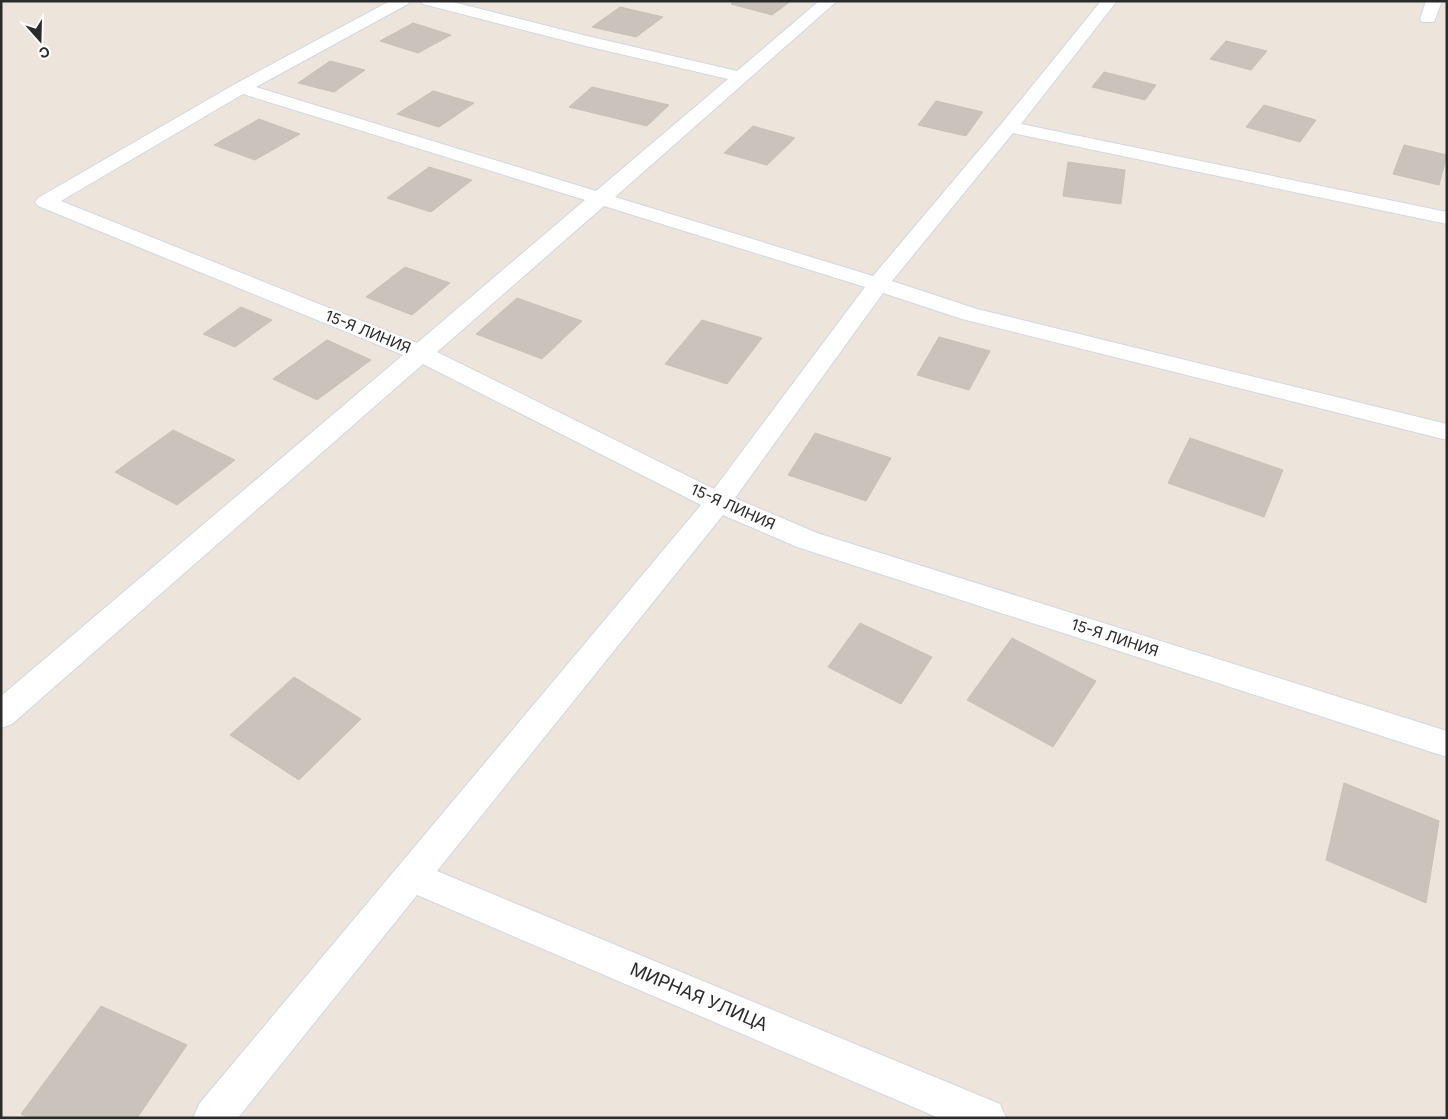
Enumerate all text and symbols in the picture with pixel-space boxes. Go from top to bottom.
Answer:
north arrow [15,15,65,65]
text: С [37,43,52,62]
street label: 15-Я ЛИНИЯ [323,306,414,357]
street label: 15-Я ЛИНИЯ [688,479,778,534]
street label: 15-Я ЛИНИЯ [1069,614,1161,661]
street label: МИРНАЯ УЛИЦА [627,958,771,1035]

